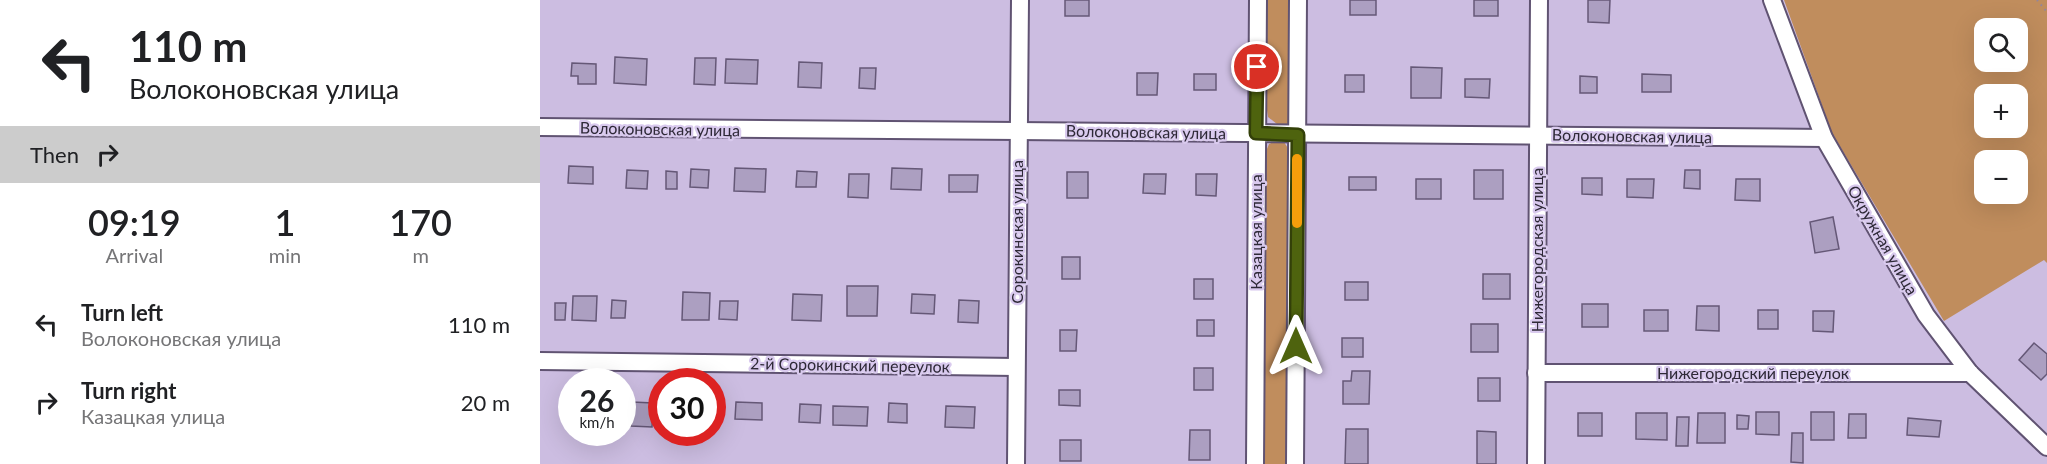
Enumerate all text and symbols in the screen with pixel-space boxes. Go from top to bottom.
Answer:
map controls [1974,18,2028,204]
button: search [1974,18,2028,72]
text: 110 m [129,21,247,71]
icon: left [30,24,108,102]
pin [1231,41,1282,92]
icon: arrive [1240,50,1273,83]
text: Волоконовская улица [129,72,399,105]
button: + [1974,84,2028,138]
street label: Волоконовская улица [580,118,740,139]
street label: Волоконовская улица [1066,121,1226,142]
street label: Волоконовская улица [1552,125,1712,146]
icon: right [91,138,124,171]
text: Then [30,141,79,168]
button: − [1974,150,2028,204]
street label: Сорокинская улица [1007,160,1026,304]
street label: Нижегородская улица [1527,168,1546,332]
street label: Казацкая улица [1246,174,1265,290]
street label: Окружная улица [1844,182,1922,298]
text: 09:19 [88,200,181,244]
text: 1 [275,200,295,244]
text: 170 [389,200,452,244]
text: Arrival [106,243,163,267]
text: min [269,243,301,267]
text: m [412,243,429,267]
text: Turn left [81,299,163,326]
icon: left [30,308,63,341]
text: 110 m [448,311,510,338]
position arrow [1264,314,1328,378]
text: Волоконовская улица [81,326,281,350]
street label: 2-й Сорокинский переулок [750,353,951,376]
street label: Нижегородский переулок [1657,363,1850,382]
speed limit sign: 30 [648,368,726,446]
text: Turn right [81,377,176,404]
text: 26 [580,382,614,418]
icon: right [30,386,63,419]
text: 20 m [461,389,510,416]
text: Казацкая улица [81,404,225,428]
text: km/h [579,413,615,431]

